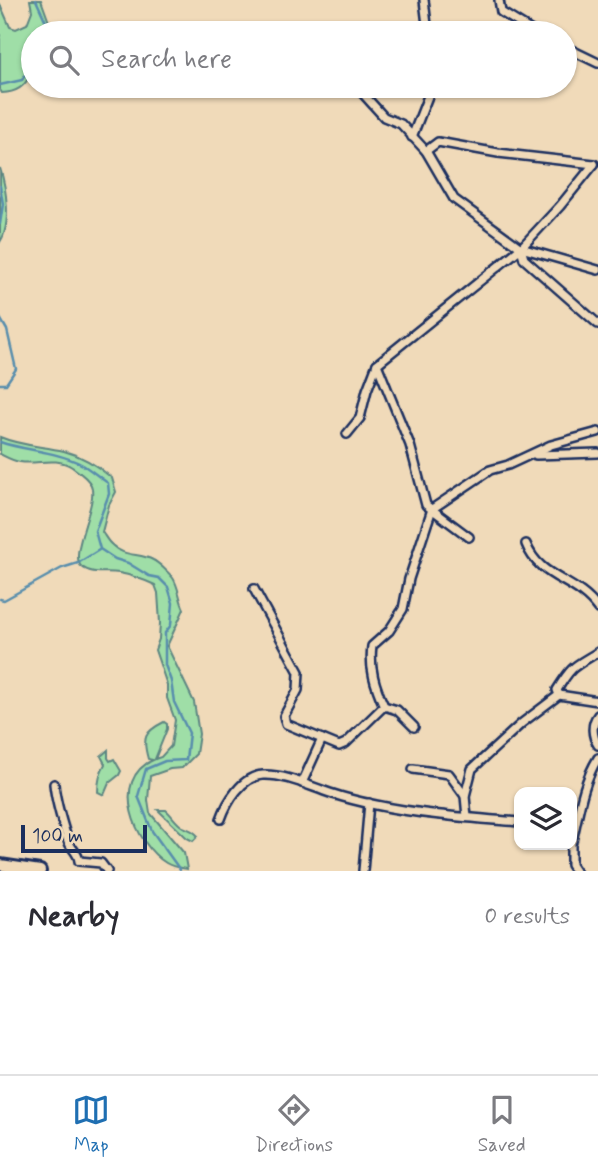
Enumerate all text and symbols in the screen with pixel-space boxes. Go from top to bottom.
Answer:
search box [21,21,577,98]
icon: search [45,41,83,79]
text: Search here [101,43,232,77]
map controls [514,787,577,850]
button: layers [514,787,577,850]
scale bar [21,822,147,854]
text: 100 m [32,824,83,849]
text: Nearby [28,897,119,936]
text: 0 results [484,902,570,932]
tab: Map [72,1091,110,1158]
tab: Directions [255,1091,333,1158]
tab: Saved [478,1091,526,1158]

